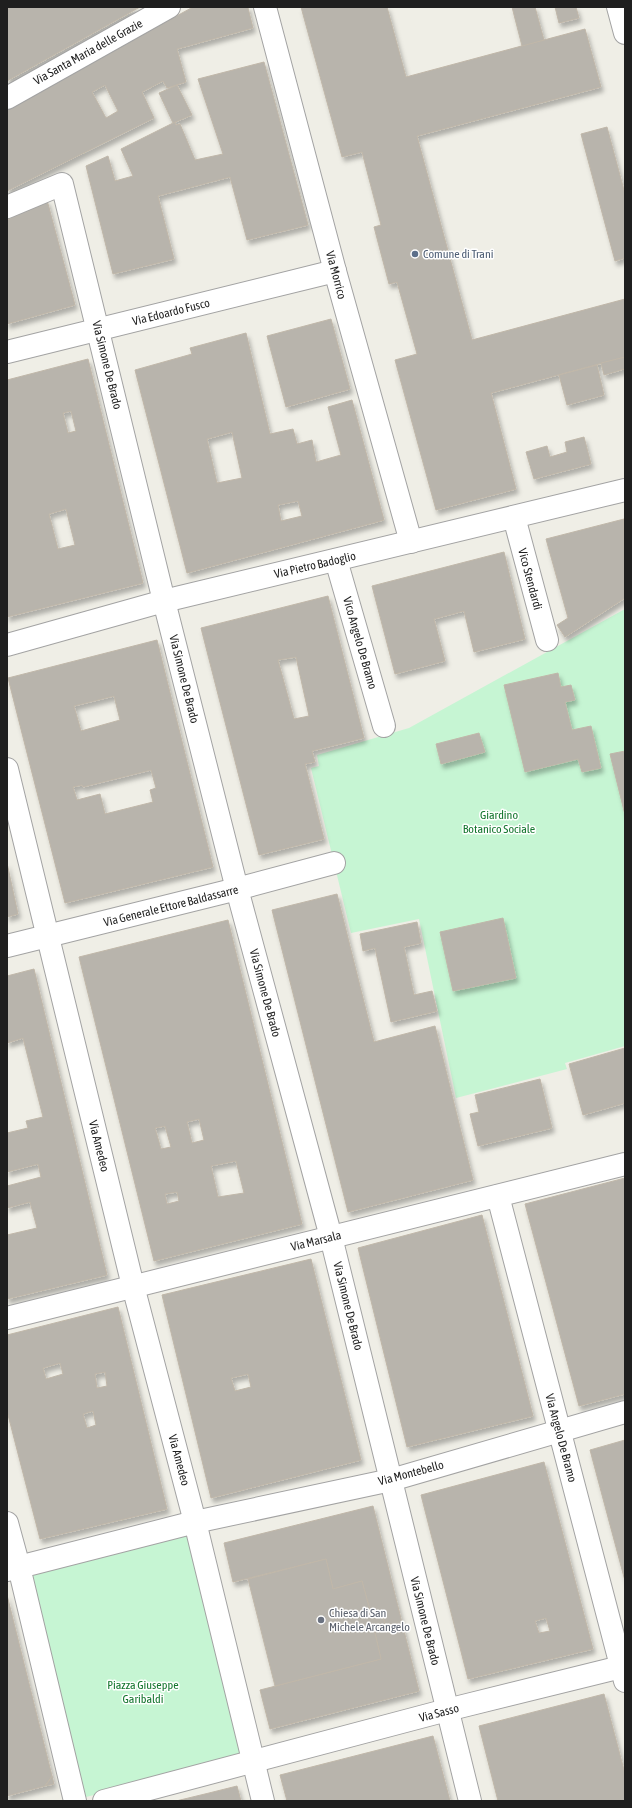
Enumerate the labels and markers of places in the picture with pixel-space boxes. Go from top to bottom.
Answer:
place label: Comune di Trani [423,247,494,261]
marker: Comune di Trani [410,249,420,259]
place label: Chiesa di San Michele Arcangelo [329,1606,410,1634]
marker: Chiesa di San Michele Arcangelo [316,1615,326,1625]

